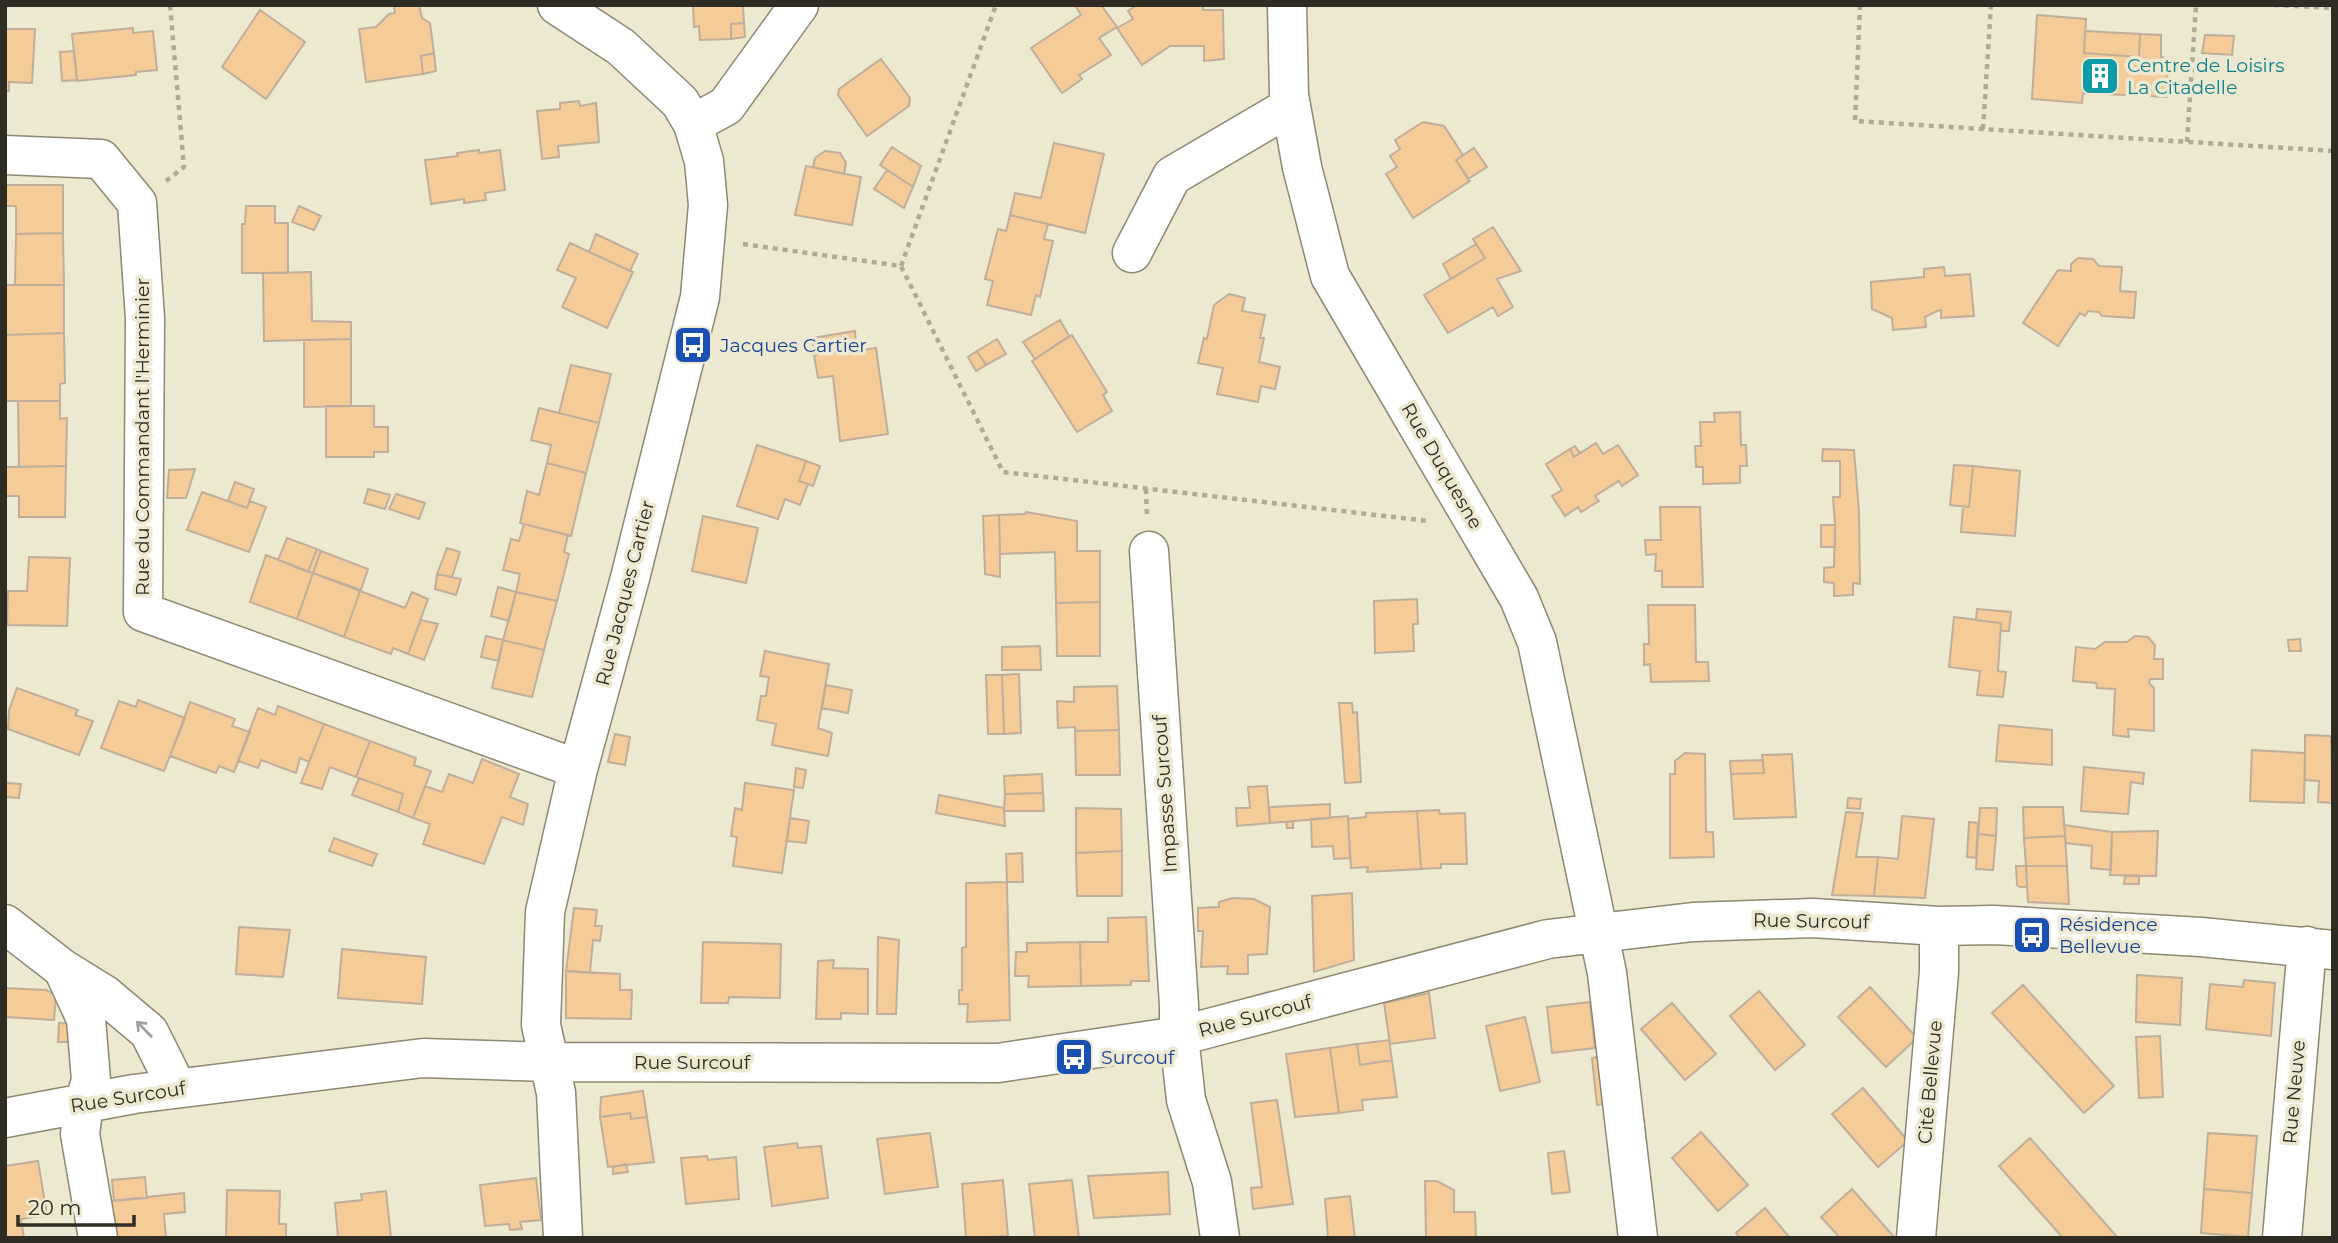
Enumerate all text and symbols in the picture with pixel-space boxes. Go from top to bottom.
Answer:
place label: Centre de Loisirs La Citadelle [2127,54,2285,99]
building icon: Centre de Loisirs La Citadelle [2079,55,2121,97]
street label: Rue du Commandant l'Herminier [131,278,154,596]
bus stop icon: Jacques Cartier [672,324,714,366]
place label: Jacques Cartier [719,334,867,357]
street label: Rue Duquesne [1397,399,1487,533]
street label: Rue Jacques Cartier [591,498,659,688]
street label: Impasse Surcouf [1148,713,1182,874]
street label: Rue Surcouf [1753,908,1871,934]
place label: Résidence Bellevue [2059,913,2158,958]
bus stop icon: Résidence Bellevue [2011,914,2053,956]
street label: Rue Surcouf [1196,989,1316,1042]
street label: Cité Bellevue [1913,1019,1947,1145]
one-way arrow [135,1021,152,1038]
bus stop icon: Surcouf [1053,1036,1095,1078]
street label: Rue Neuve [2278,1039,2310,1145]
place label: Surcouf [1101,1046,1176,1069]
street label: Rue Surcouf [634,1051,752,1074]
street label: Rue Surcouf [69,1076,189,1117]
scale bar [18,1184,133,1228]
text: 20 m [28,1195,82,1220]

